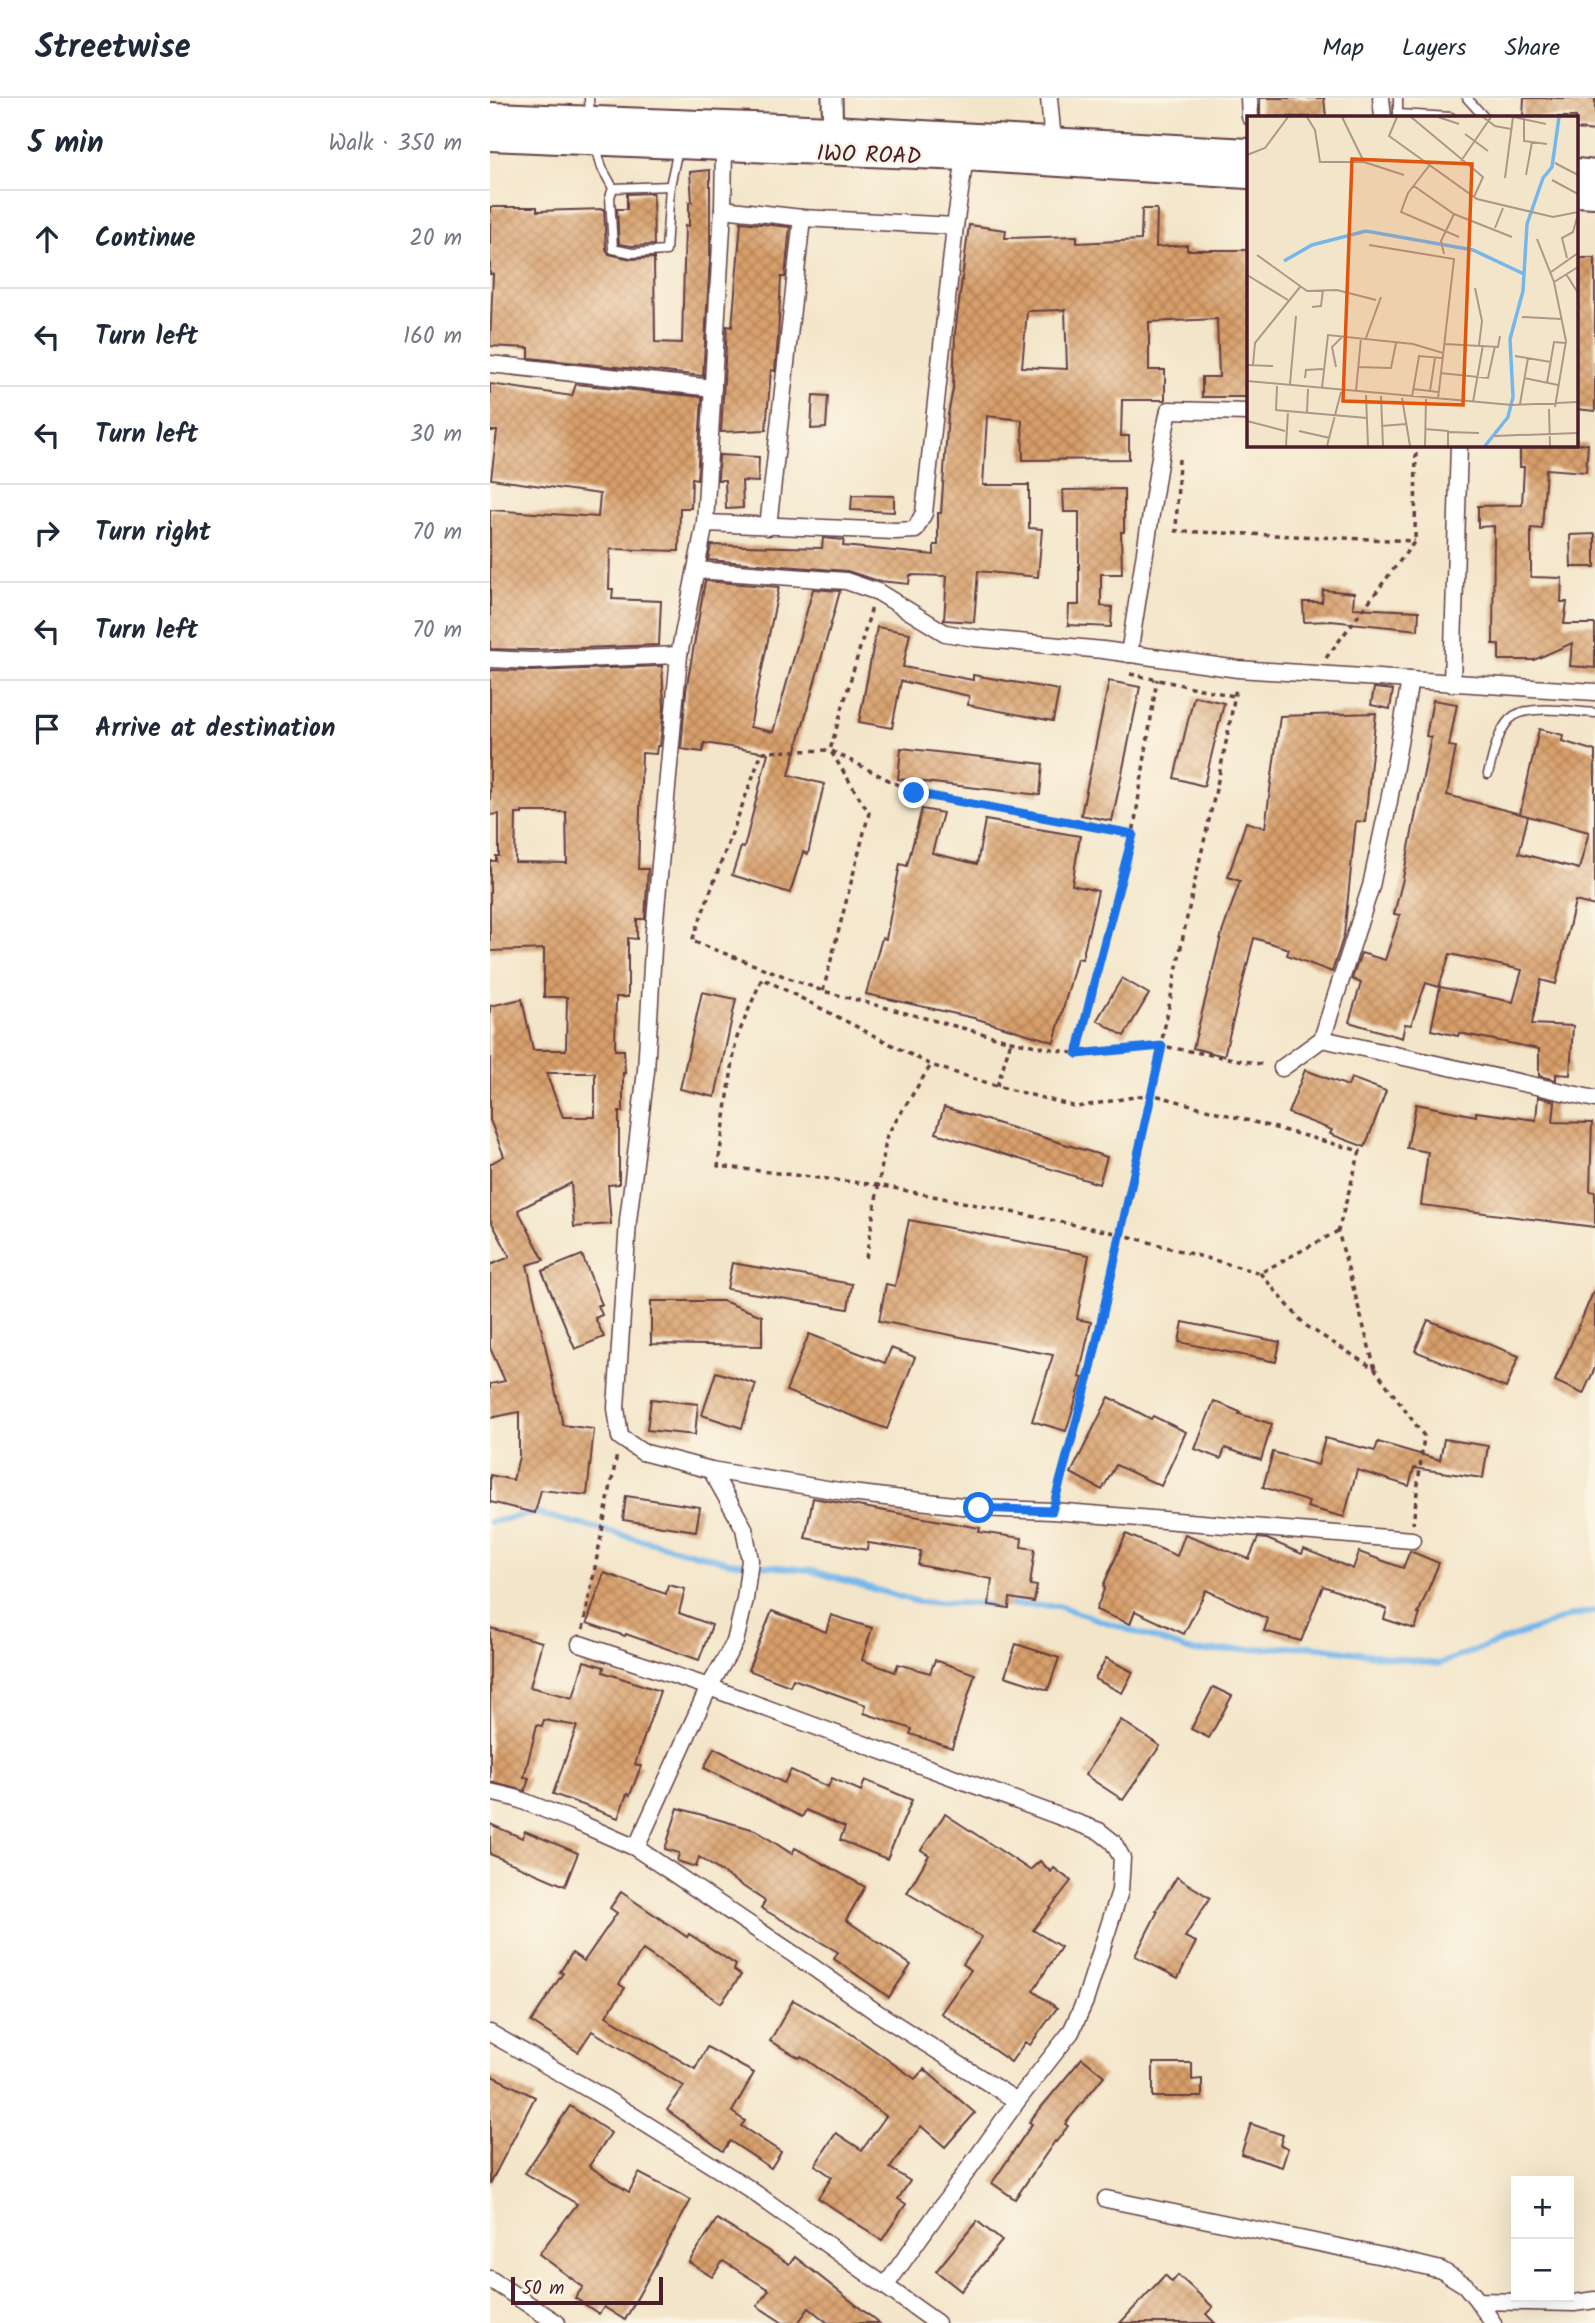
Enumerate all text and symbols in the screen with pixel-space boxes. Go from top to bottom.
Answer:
text: Streetwise [35,22,191,75]
text: Map [1322,29,1364,68]
text: Layers [1402,29,1466,68]
text: Share [1504,29,1560,68]
inset map [1247,116,1578,446]
text: 5 min [28,120,104,168]
text: Walk · 350 m [328,126,462,162]
street label: IWO ROAD [816,136,922,176]
text: Continue [95,218,196,260]
icon: ahead [28,220,66,258]
text: 20 m [410,221,462,257]
text: Turn left [95,316,198,358]
icon: left [28,318,66,356]
text: 160 m [403,319,462,355]
text: Turn left [95,414,198,456]
icon: left [28,416,66,454]
text: 30 m [410,417,462,453]
text: Turn right [95,512,211,554]
icon: right [28,514,66,552]
text: 70 m [412,515,462,551]
text: Turn left [95,610,198,652]
icon: left [28,612,66,650]
text: 70 m [412,613,462,649]
text: Arrive at destination [95,708,335,750]
icon: arrive [28,710,66,748]
route end [898,777,929,808]
route start [963,1492,994,1523]
map controls [1511,2176,1574,2302]
button: + [1511,2176,1574,2239]
button: − [1511,2239,1574,2302]
scale bar [511,2274,663,2306]
text: 50 m [522,2274,564,2304]

